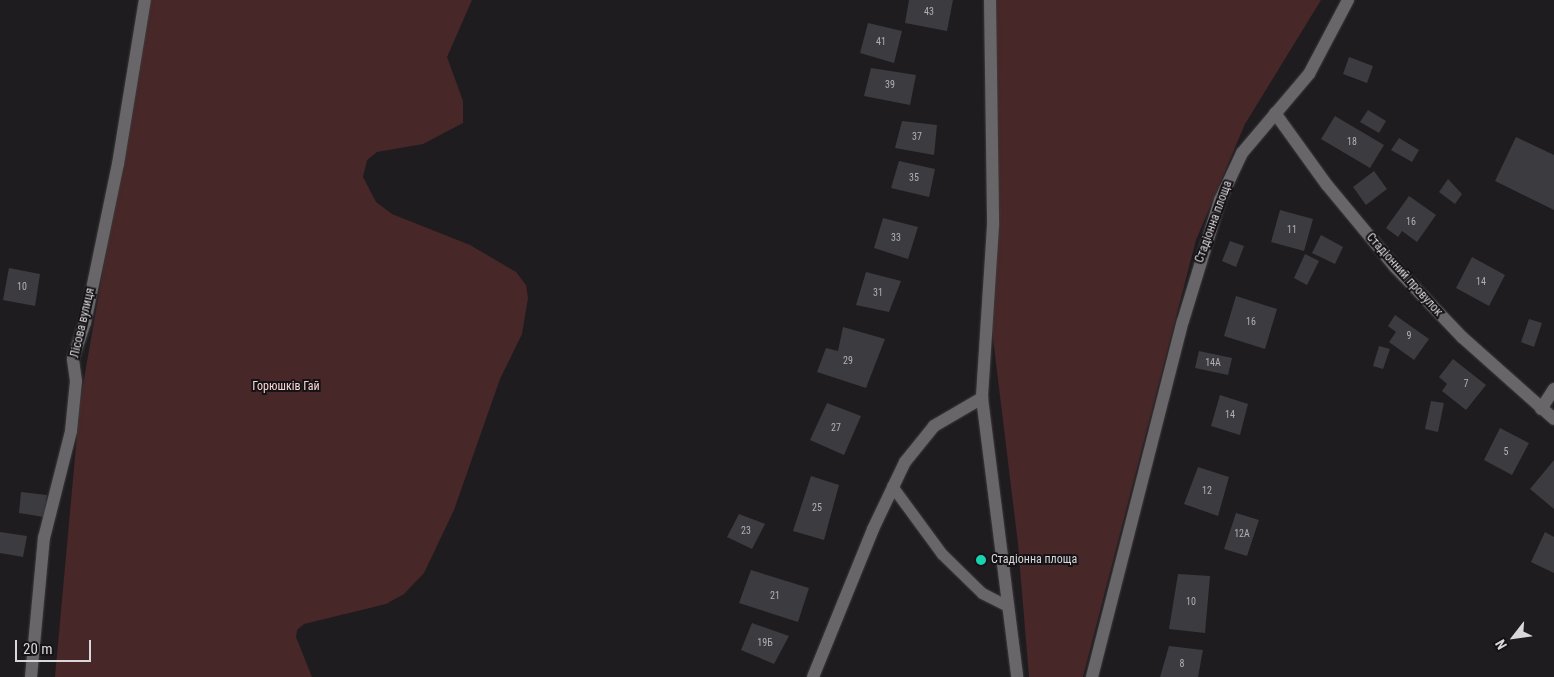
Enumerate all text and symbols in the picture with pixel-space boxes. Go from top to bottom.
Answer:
house number: 43 [924,6,934,18]
house number: 41 [876,36,886,48]
house number: 39 [885,79,895,91]
house number: 37 [912,131,922,143]
house number: 18 [1347,136,1357,148]
house number: 35 [909,172,919,184]
street label: Стадіонна площа [1192,179,1236,265]
house number: 16 [1406,216,1416,228]
house number: 11 [1287,224,1297,236]
street label: Стадіонний провулок [1363,231,1445,319]
house number: 33 [891,232,901,244]
house number: 14 [1476,276,1486,288]
house number: 10 [17,281,27,293]
street label: Лісова вулиця [68,287,98,359]
house number: 31 [873,287,883,299]
house number: 16 [1246,316,1256,328]
house number: 9 [1407,330,1411,342]
house number: 29 [843,355,853,367]
house number: 14А [1205,357,1221,369]
house number: 7 [1464,378,1468,390]
park label: Горюшків Гай [252,380,320,394]
house number: 14 [1225,409,1235,421]
house number: 27 [831,422,841,434]
house number: 5 [1504,446,1508,458]
house number: 12 [1202,485,1212,497]
house number: 25 [812,502,822,514]
house number: 23 [741,525,751,537]
house number: 12А [1234,528,1250,540]
place label: Стадіонна площа [991,553,1077,567]
marker: Стадіонна площа [975,554,987,566]
house number: 21 [770,590,780,602]
house number: 10 [1186,596,1196,608]
north arrow [1489,612,1539,662]
scale bar [18,630,94,662]
house number: 19Б [757,637,773,649]
text: N [1492,637,1510,652]
text: 20 m [23,640,53,658]
house number: 8 [1180,658,1184,670]

